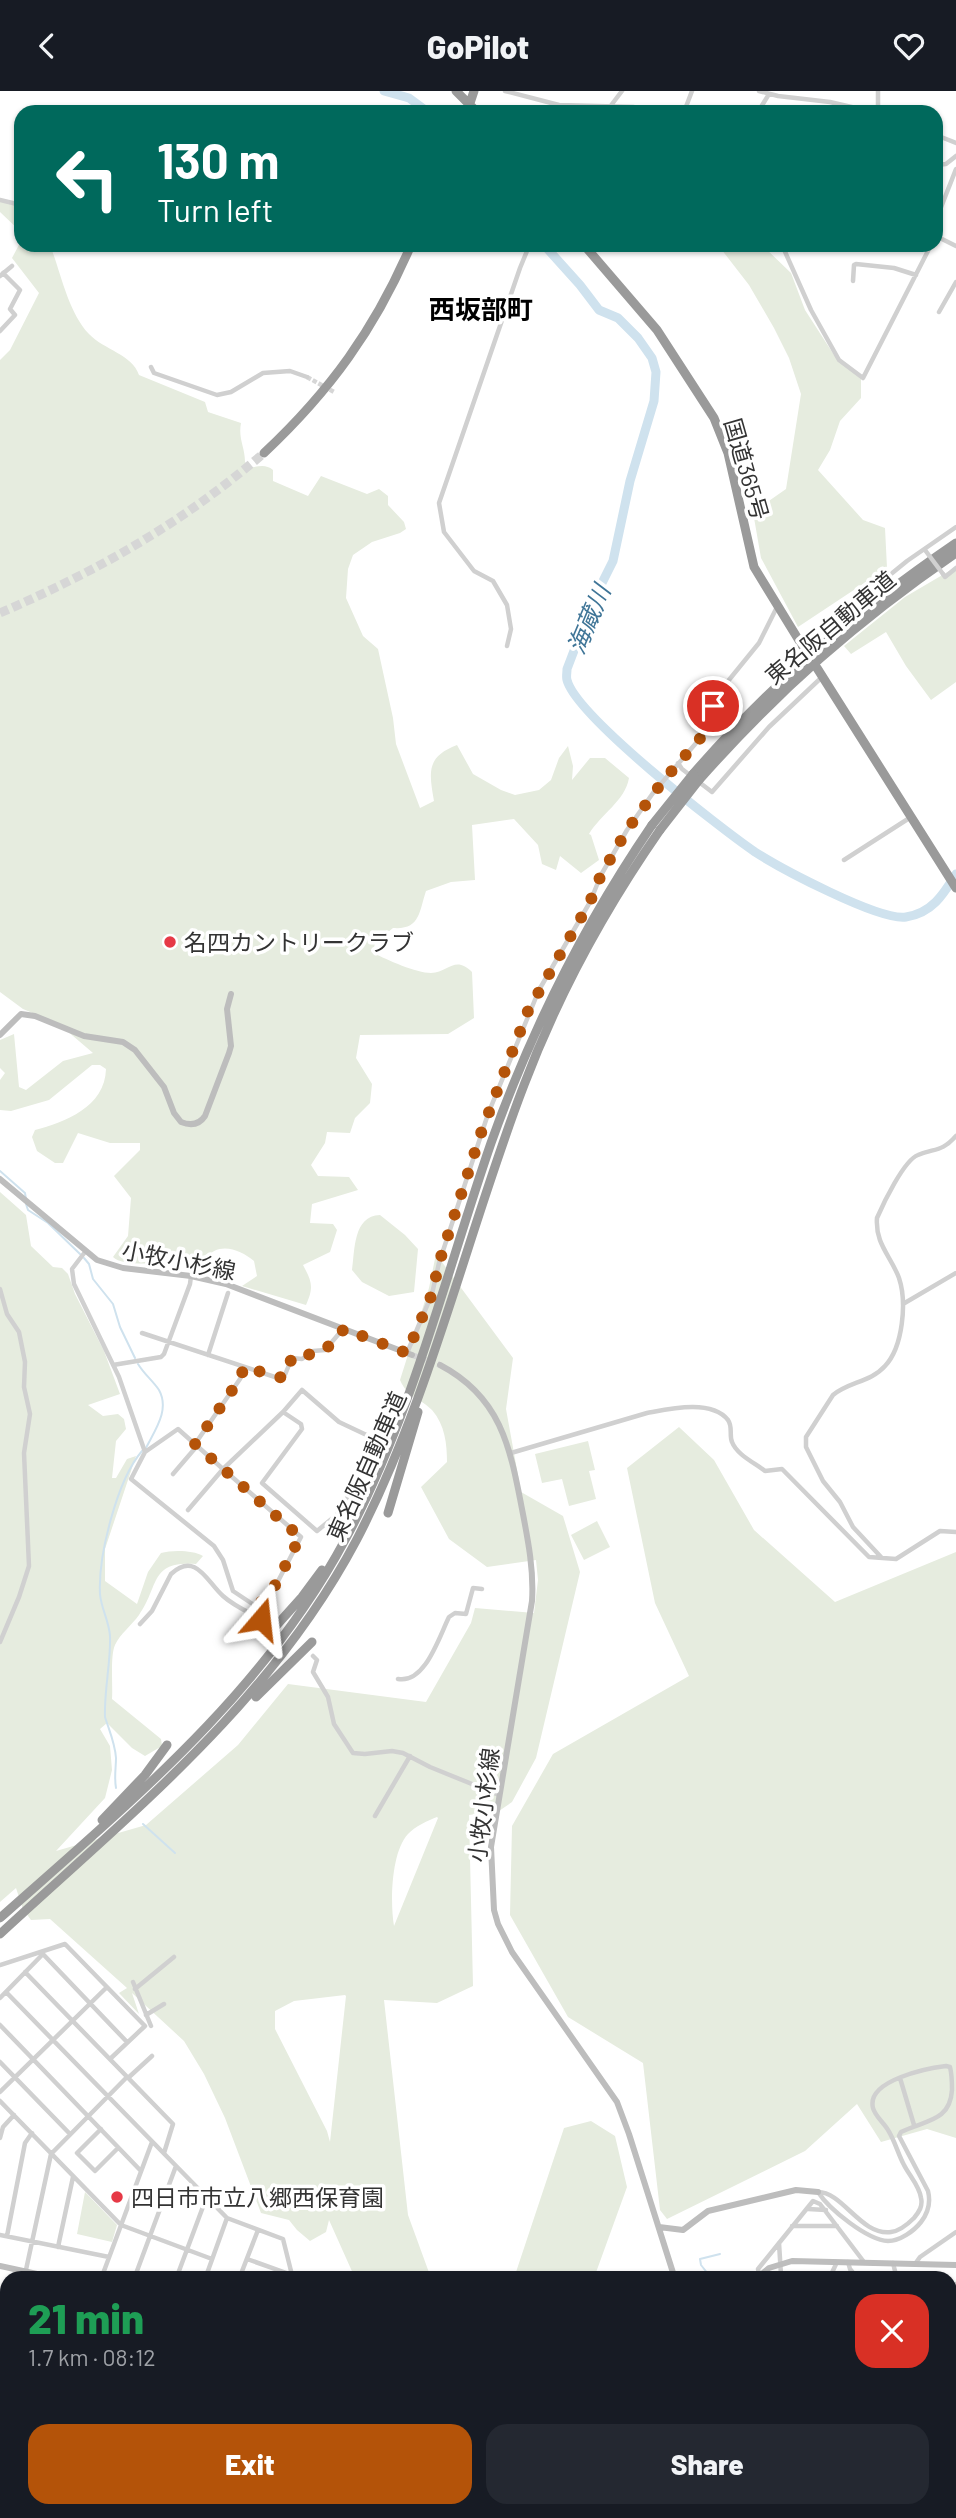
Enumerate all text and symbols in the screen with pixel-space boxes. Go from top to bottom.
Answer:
icon: back [28,27,66,65]
text: GoPilot [427,27,529,65]
icon: heart [890,27,928,65]
text: 130 m [157,130,279,189]
icon: left [42,133,133,224]
text: Turn left [157,190,274,228]
district label: 西坂部町 [429,293,533,324]
street label: 国道365号 [719,415,775,523]
street label: 東名阪自動車道 [759,565,901,689]
water label: 海蔵川 [561,577,617,658]
pin [683,676,743,736]
icon: arrive [694,687,732,725]
place label: 名四カントリークラブ [184,928,414,956]
marker: 名四カントリークラブ [162,934,178,950]
street label: 小牧小杉線 [120,1235,238,1285]
street label: 東名阪自動車道 [320,1387,412,1545]
position arrow [224,1582,298,1656]
street label: 小牧小杉線 [462,1746,504,1864]
place label: 四日市市立八郷西保育園 [131,2183,384,2211]
marker: 四日市市立八郷西保育園 [109,2189,125,2205]
text: 21 min [28,2292,144,2342]
button: close [855,2294,929,2368]
text: 1.7 km · 08:12 [28,2343,156,2371]
button: Exit [28,2424,472,2504]
button: Share [486,2424,929,2504]

